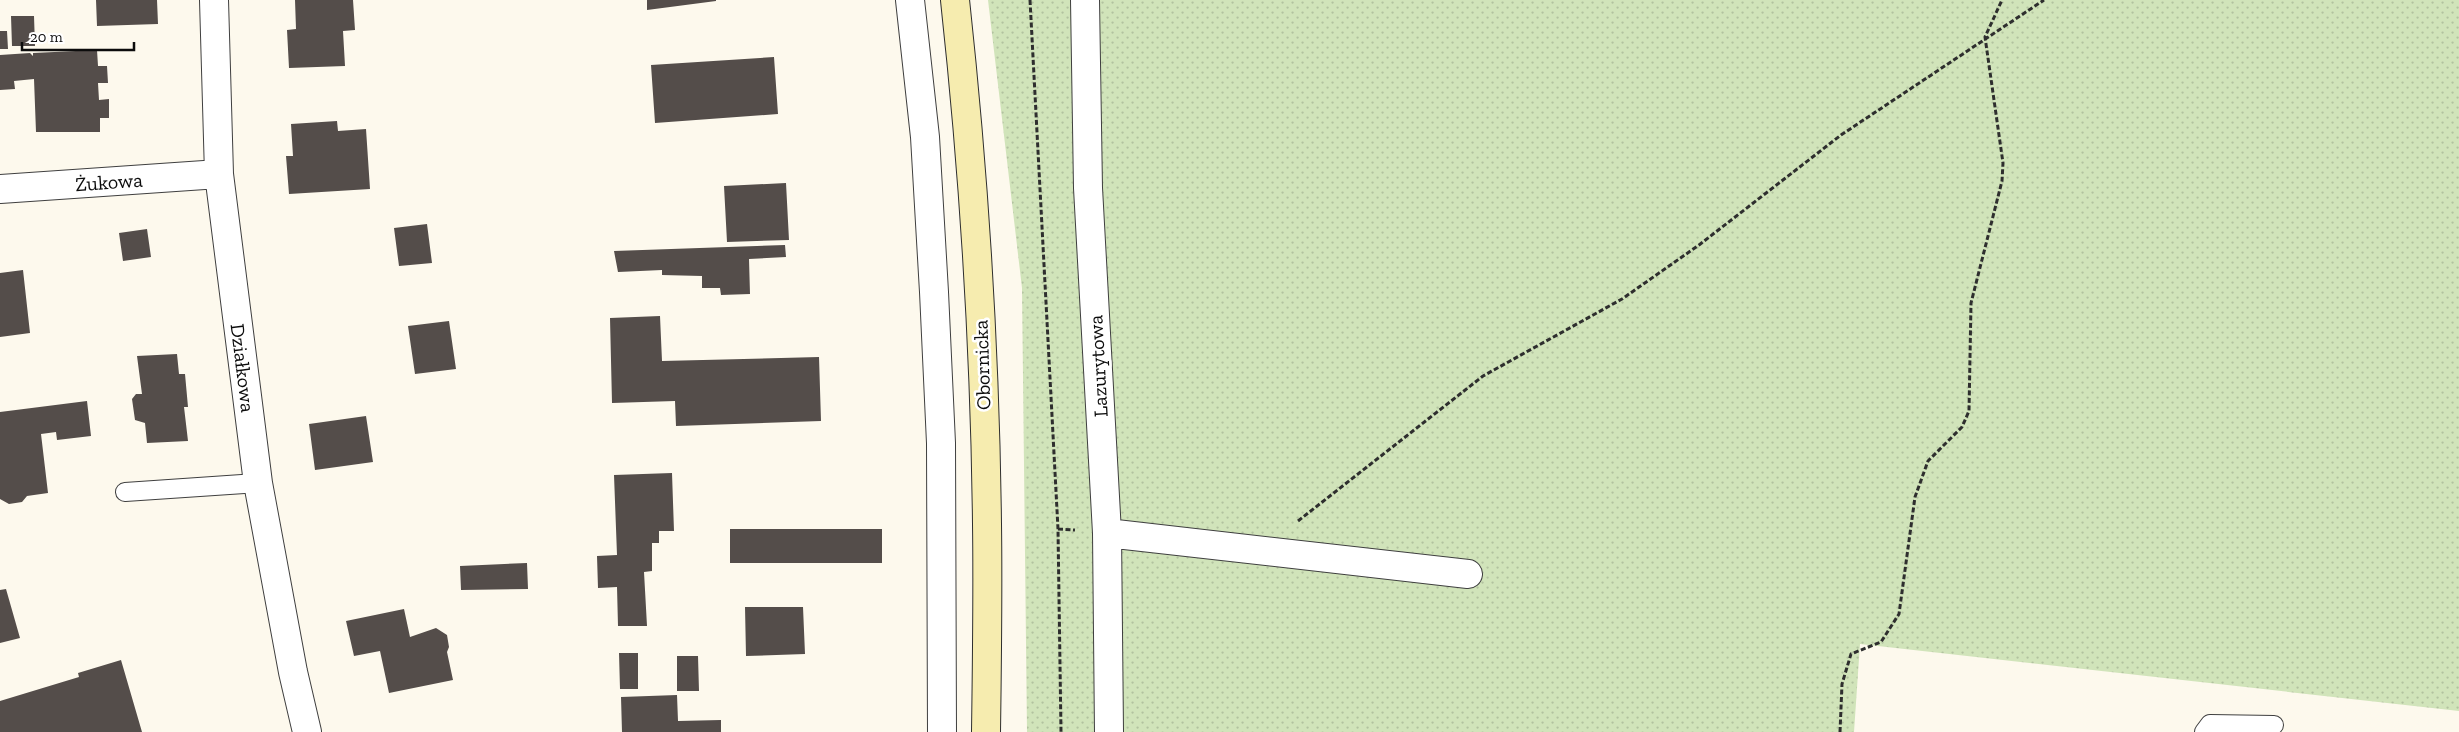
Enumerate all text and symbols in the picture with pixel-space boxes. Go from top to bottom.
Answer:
scale bar [22,20,135,52]
text: 20 m [30,28,63,46]
street label: Żukowa [74,168,144,196]
street label: Lazurytowa [1083,314,1113,418]
street label: Obornicka [968,319,996,410]
street label: Działkowa [226,322,260,414]

